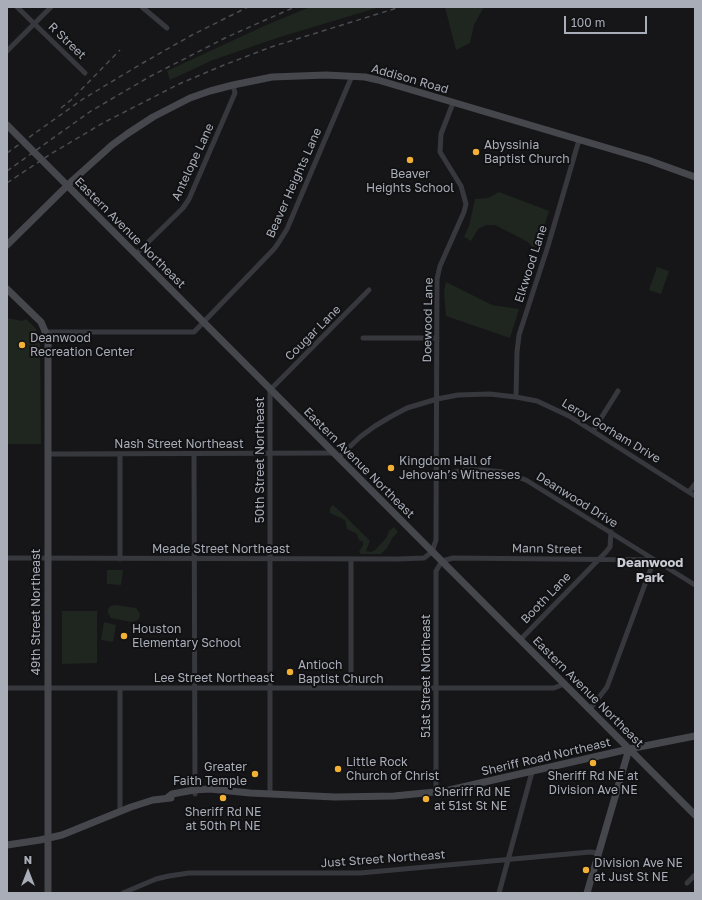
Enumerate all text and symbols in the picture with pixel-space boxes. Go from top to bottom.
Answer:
scale bar [566,8,649,34]
text: 100 m [571,15,605,30]
street label: R Street [45,20,89,62]
street label: Addison Road [370,61,450,97]
street label: Antelope Lane [169,121,217,203]
street label: Beaver Heights Lane [263,126,325,240]
place label: Abyssinia Baptist Church [484,138,570,166]
marker: Abyssinia Baptist Church [471,147,481,157]
marker: Beaver Heights School [405,155,415,165]
place label: Beaver Heights School [366,167,454,195]
street label: Eastern Avenue Northeast [72,175,188,291]
street label: Elkwood Lane [512,223,550,305]
street label: Doewood Lane [420,277,436,363]
street label: Cougar Lane [282,302,344,364]
place label: Deanwood Recreation Center [30,331,134,359]
marker: Deanwood Recreation Center [17,340,27,350]
street label: Leroy Gorham Drive [559,396,663,466]
street label: 50th Street Northeast [253,397,267,523]
street label: Eastern Avenue Northeast [301,405,417,521]
street label: Nash Street Northeast [114,437,244,451]
place label: Kingdom Hall of Jehovah’s Witnesses [399,454,520,482]
marker: Kingdom Hall of Jehovah’s Witnesses [386,463,396,473]
street label: Deanwood Drive [534,469,620,531]
street label: Mann Street [512,541,582,557]
street label: Meade Street Northeast [152,542,290,556]
street label: 49th Street Northeast [29,549,43,675]
district label: Deanwood Park [617,555,683,586]
street label: Booth Lane [518,569,574,627]
street label: 51st Street Northeast [419,614,433,738]
place label: Houston Elementary School [132,622,241,650]
marker: Houston Elementary School [119,631,129,641]
street label: Eastern Avenue Northeast [530,634,646,750]
place label: Antioch Baptist Church [298,658,384,686]
marker: Antioch Baptist Church [285,667,295,677]
street label: Lee Street Northeast [154,671,274,685]
street label: Sheriff Road Northeast [480,735,612,779]
place label: Little Rock Church of Christ [346,755,439,783]
marker: Sheriff Rd NE at Division Ave NE [588,758,598,768]
place label: Greater Faith Temple [173,760,247,788]
marker: Little Rock Church of Christ [333,764,343,774]
marker: Greater Faith Temple [250,769,260,779]
place label: Sheriff Rd NE at Division Ave NE [547,769,639,797]
place label: Sheriff Rd NE at 51st St NE [434,785,511,813]
marker: Sheriff Rd NE at 50th Pl NE [218,793,228,803]
marker: Sheriff Rd NE at 51st St NE [421,794,431,804]
place label: Sheriff Rd NE at 50th Pl NE [185,805,261,833]
street label: Just Street Northeast [320,847,446,871]
north arrow [8,852,48,892]
text: N [24,853,32,866]
place label: Division Ave NE at Just St NE [594,856,683,884]
marker: Division Ave NE at Just St NE [581,865,591,875]

